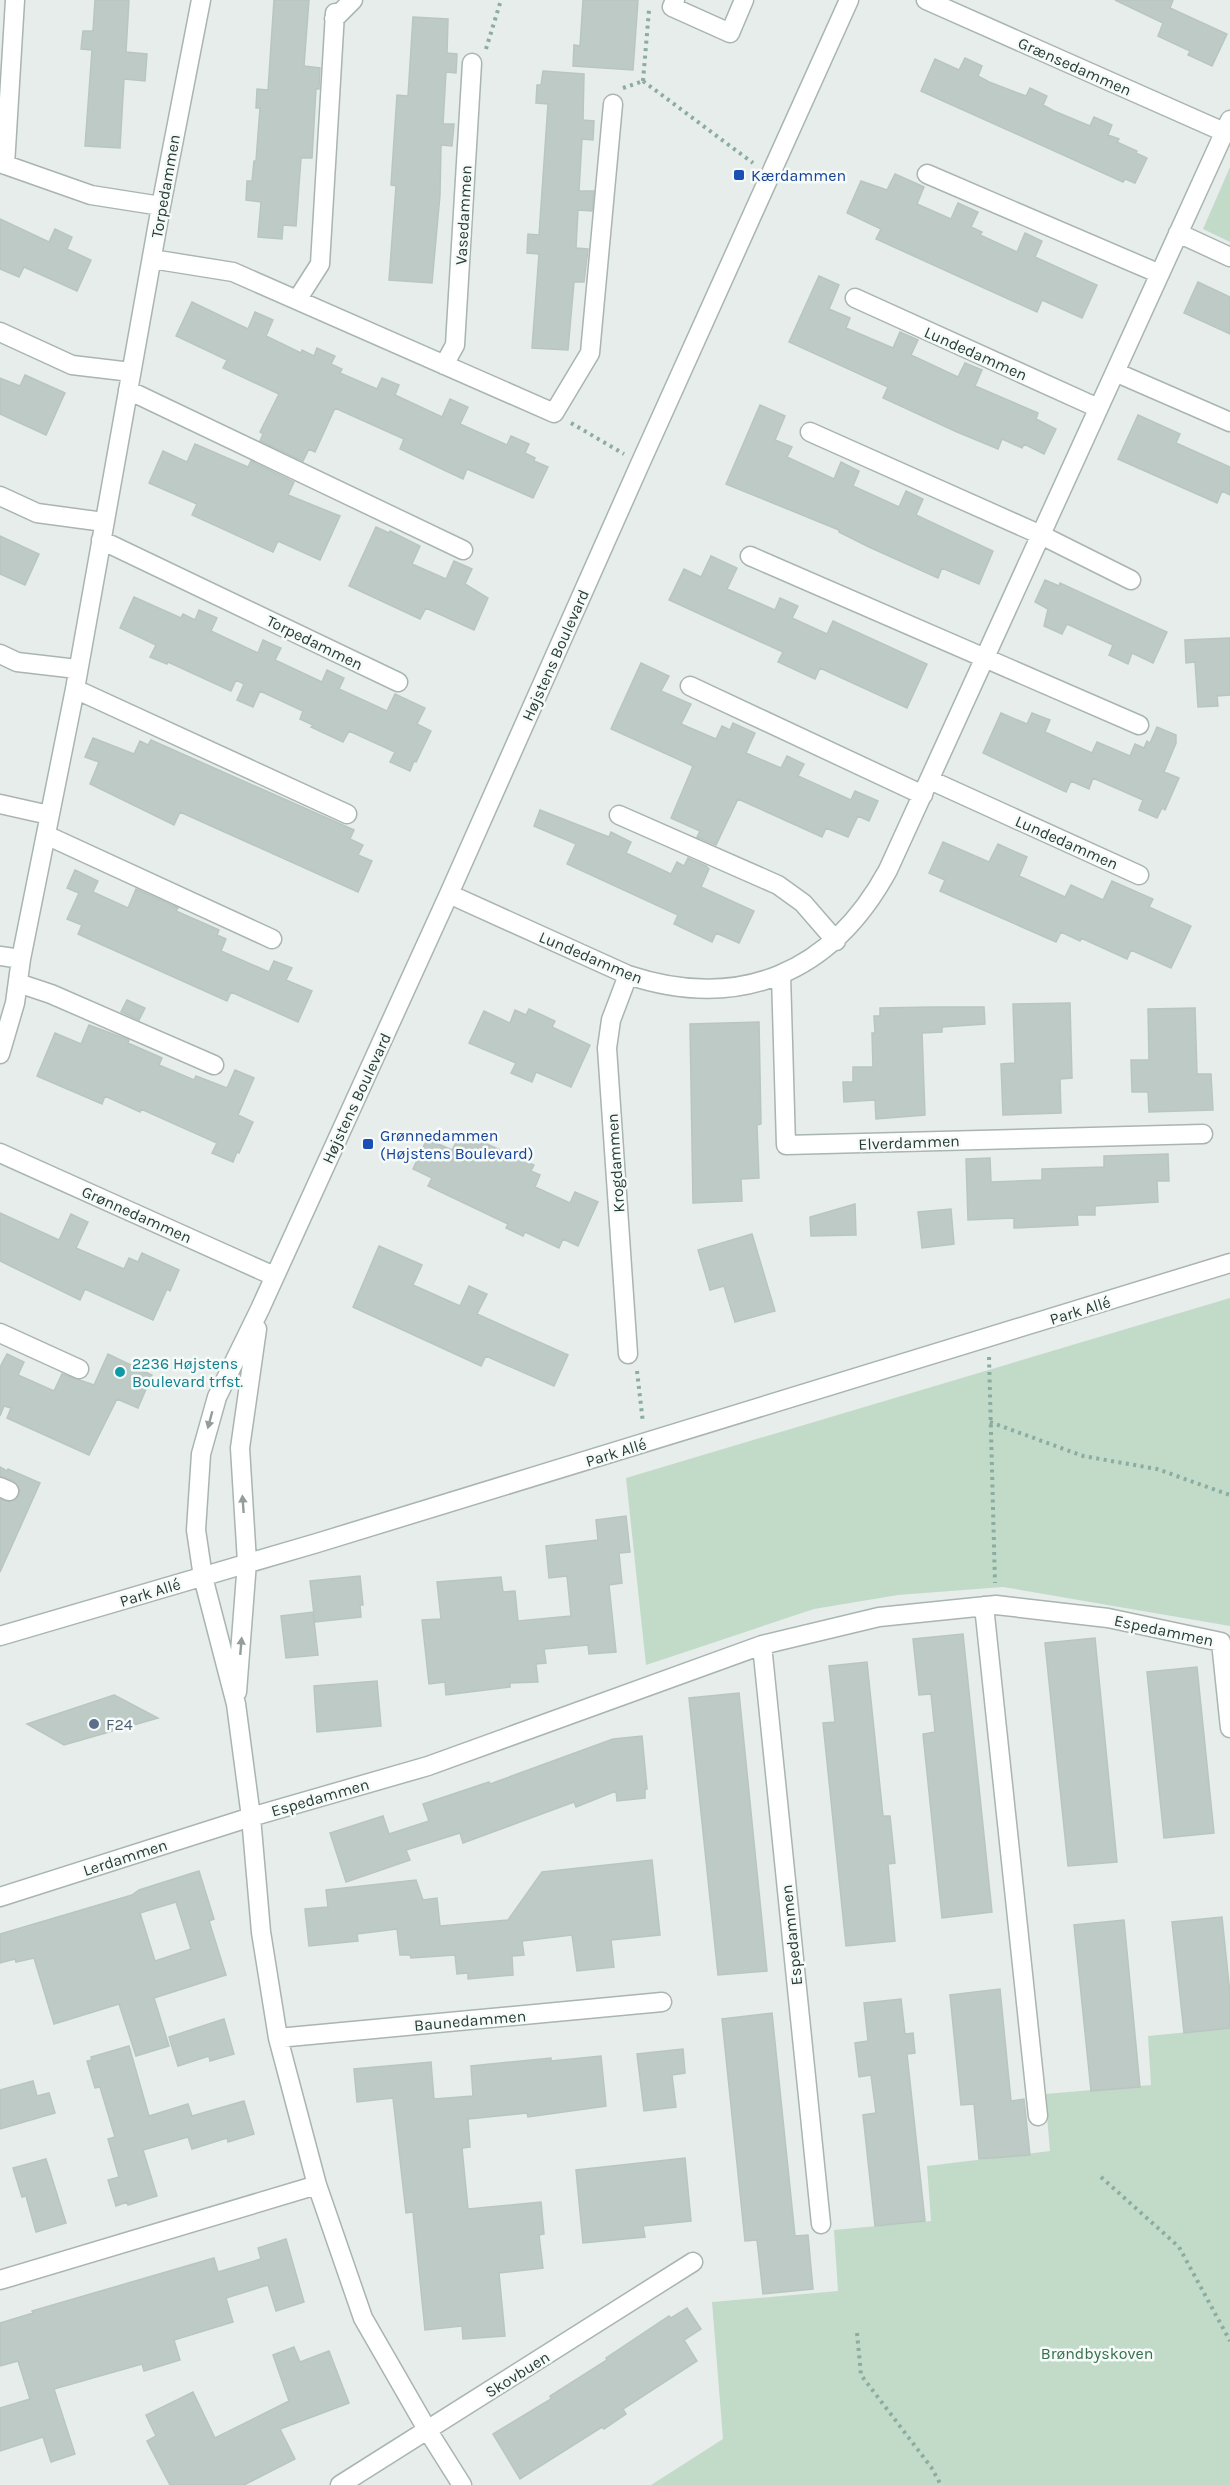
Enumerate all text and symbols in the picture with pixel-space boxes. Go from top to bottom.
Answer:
street label: Grænsedammen [1015,33,1134,100]
street label: Torpedammen [147,133,184,239]
street label: Vasedammen [451,165,476,265]
place label: Kærdammen [751,166,846,185]
marker: Kærdammen [732,168,746,182]
street label: Lundedammen [921,322,1030,385]
street label: Højstens Boulevard [518,586,593,724]
street label: Torpedammen [263,611,366,674]
street label: Lundedammen [1012,811,1121,874]
street label: Lundedammen [536,927,645,988]
street label: Højstens Boulevard [318,1030,395,1167]
street label: Krogdammen [603,1113,628,1213]
place label: Grønnedammen (Højstens Boulevard) [380,1126,534,1163]
street label: Elverdammen [858,1131,960,1154]
marker: Grønnedammen (Højstens Boulevard) [361,1137,375,1151]
street label: Grønnedammen [79,1182,195,1247]
street label: Park Allé [1047,1292,1113,1329]
place label: 2236 Højstens Boulevard trfst. [132,1354,243,1391]
marker: 2236 Højstens Boulevard trfst. [113,1365,127,1379]
one-way arrow [205,1411,215,1429]
street label: Park Allé [583,1434,649,1471]
one-way arrow [238,1495,248,1514]
street label: Park Allé [117,1574,183,1611]
street label: Espedammen [1112,1611,1215,1650]
one-way arrow [237,1636,246,1655]
place label: F24 [106,1715,133,1734]
marker: F24 [87,1717,101,1731]
street label: Espedammen [269,1774,371,1821]
street label: Lerdammen [81,1835,170,1880]
street label: Espedammen [777,1884,806,1986]
street label: Baunedammen [413,2006,527,2035]
park label: Brøndbyskoven [1041,2344,1153,2363]
street label: Skovbuen [481,2347,553,2402]

